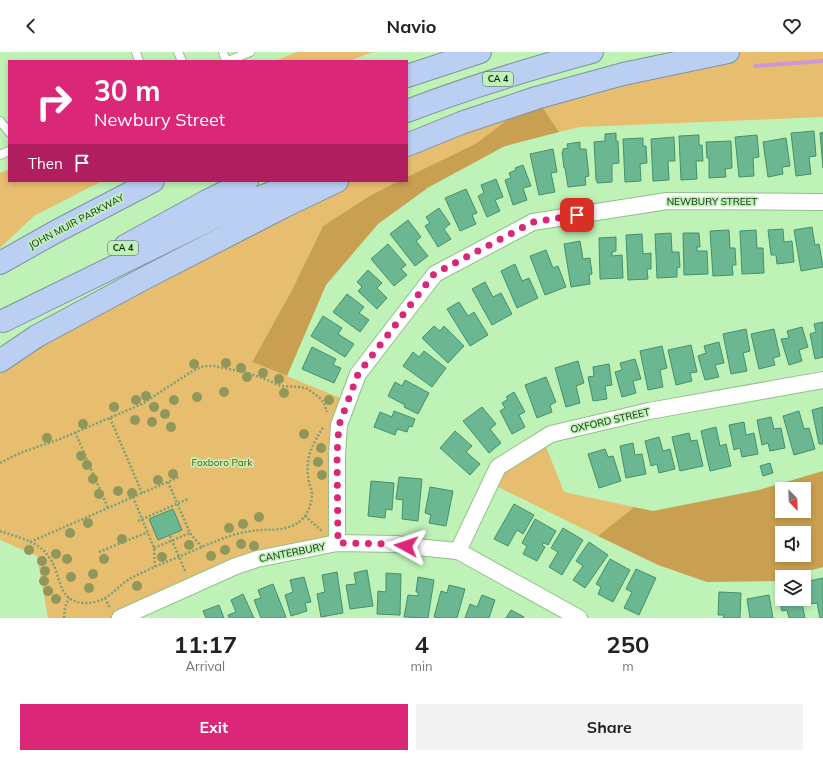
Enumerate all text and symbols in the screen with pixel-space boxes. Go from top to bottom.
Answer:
icon: back [20,15,42,37]
text: Navio [387,15,436,38]
icon: heart [781,15,803,37]
road number: CA 4 [483,72,513,86]
text: 30 m [94,73,160,108]
icon: right [28,76,80,128]
text: Newbury Street [94,108,225,131]
icon: arrive [71,152,93,174]
text: Then [28,154,63,173]
street label: JOHN MUIR PARKWAY [26,190,127,252]
street label: NEWBURY STREET [667,195,757,208]
pin [560,198,594,232]
icon: arrive [566,204,588,226]
road number: CA 4 [108,241,138,255]
street label: OXFORD STREET [569,405,651,436]
park label: Foxboro Park [191,456,253,469]
north arrow [775,482,811,518]
map controls [775,482,811,606]
position arrow [385,525,427,567]
button: sound [775,526,811,562]
street label: CANTERBURY [258,540,327,565]
button: layers [775,570,811,606]
text: 11:17 [174,629,237,659]
text: 4 [414,629,429,659]
text: 250 [606,629,649,659]
text: Arrival [185,658,225,674]
text: min [411,658,433,674]
text: m [622,658,634,674]
button: Exit [20,704,408,750]
button: Share [416,704,803,750]

